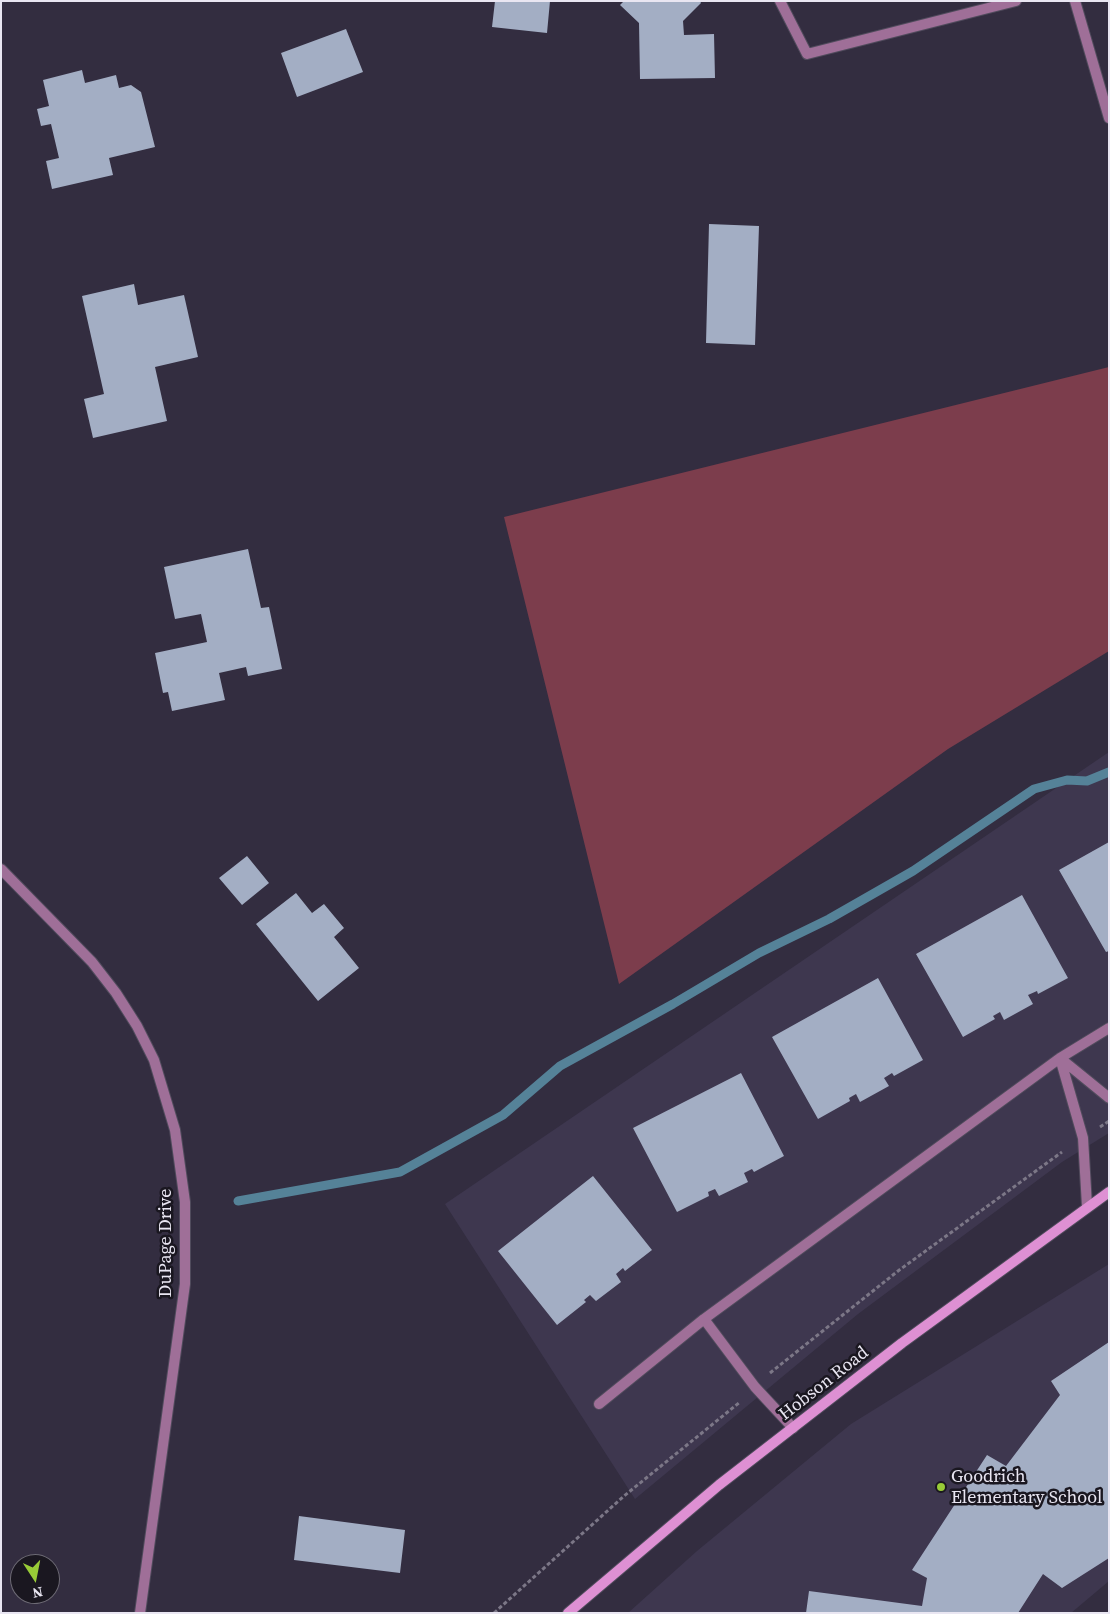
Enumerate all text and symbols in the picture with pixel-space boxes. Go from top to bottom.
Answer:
street label: DuPage Drive [155,1189,177,1297]
street label: Hobson Road [775,1342,873,1426]
place label: Goodrich Elementary School [951,1466,1102,1508]
marker: Goodrich Elementary School [935,1481,947,1493]
north arrow [10,1554,60,1604]
text: N [31,1582,45,1604]

